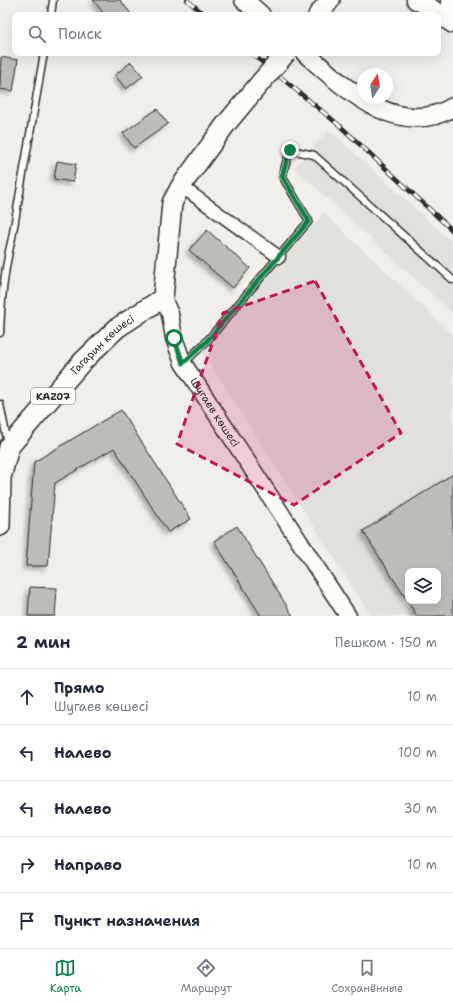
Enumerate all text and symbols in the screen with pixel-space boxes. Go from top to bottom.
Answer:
search box [12,12,441,56]
icon: search [26,23,48,45]
text: Поиск [58,24,102,44]
north arrow [357,68,393,104]
route end [281,141,299,159]
street label: Гагарин көшесі [67,311,137,378]
route start [165,329,183,347]
street label: Шугаев көшесі [187,374,243,450]
road number: KAZ07 [31,388,75,404]
map controls [405,568,441,604]
button: layers [405,568,441,604]
text: 2 мин [16,631,71,653]
text: Пешком · 150 m [335,634,437,651]
text: Прямо [54,678,104,698]
icon: ahead [16,686,38,708]
text: 10 m [407,688,437,705]
text: Шугаев көшесі [54,698,149,715]
icon: left [16,742,38,764]
text: Налево [54,743,112,763]
text: 100 m [398,744,437,761]
icon: left [16,798,38,820]
text: Налево [54,799,112,819]
text: 30 m [403,800,437,817]
icon: right [16,854,38,876]
text: Направо [54,855,122,875]
text: 10 m [407,856,437,873]
icon: arrive [16,910,38,932]
text: Пункт назначения [54,911,200,931]
tab: Карта [50,957,81,996]
tab: Маршрут [181,957,232,996]
tab: Сохранённые [331,957,403,996]

